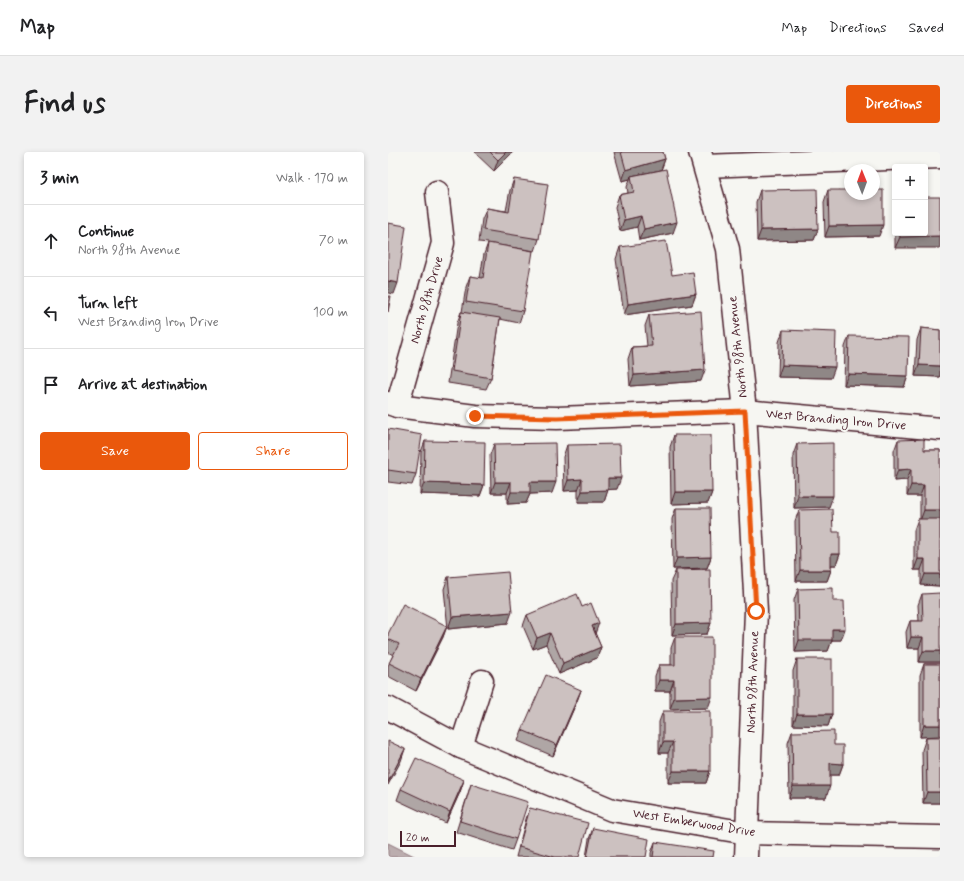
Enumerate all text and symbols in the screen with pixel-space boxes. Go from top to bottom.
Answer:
text: Map [20,15,55,40]
text: Map [781,19,807,37]
text: Directions [829,19,887,37]
text: Saved [909,19,944,37]
button: Directions [846,85,940,123]
text: Find us [24,86,105,123]
north arrow [844,164,880,200]
map controls [892,164,928,236]
button: + [892,164,928,200]
text: 3 min [40,167,79,189]
text: Walk · 170 m [276,170,348,187]
button: − [892,200,928,236]
text: Continue [78,222,134,242]
icon: ahead [40,230,62,252]
text: 70 m [319,232,348,249]
text: North 98th Avenue [78,242,180,259]
street label: North 98th Drive [406,254,448,346]
text: Turn left [78,294,138,314]
street label: North 98th Avenue [724,295,752,399]
icon: left [40,302,62,324]
text: 100 m [313,304,348,321]
text: West Branding Iron Drive [78,314,219,331]
icon: arrive [40,374,62,396]
text: Arrive at destination [78,375,207,395]
street label: West Branding Iron Drive [765,405,907,436]
route end [466,407,484,425]
button: Save [40,432,190,470]
button: Share [198,432,348,470]
route start [747,602,765,620]
street label: North 98th Avenue [743,631,763,733]
street label: West Emberwood Drive [631,805,757,841]
scale bar [400,829,456,848]
text: 20 m [406,831,429,845]

